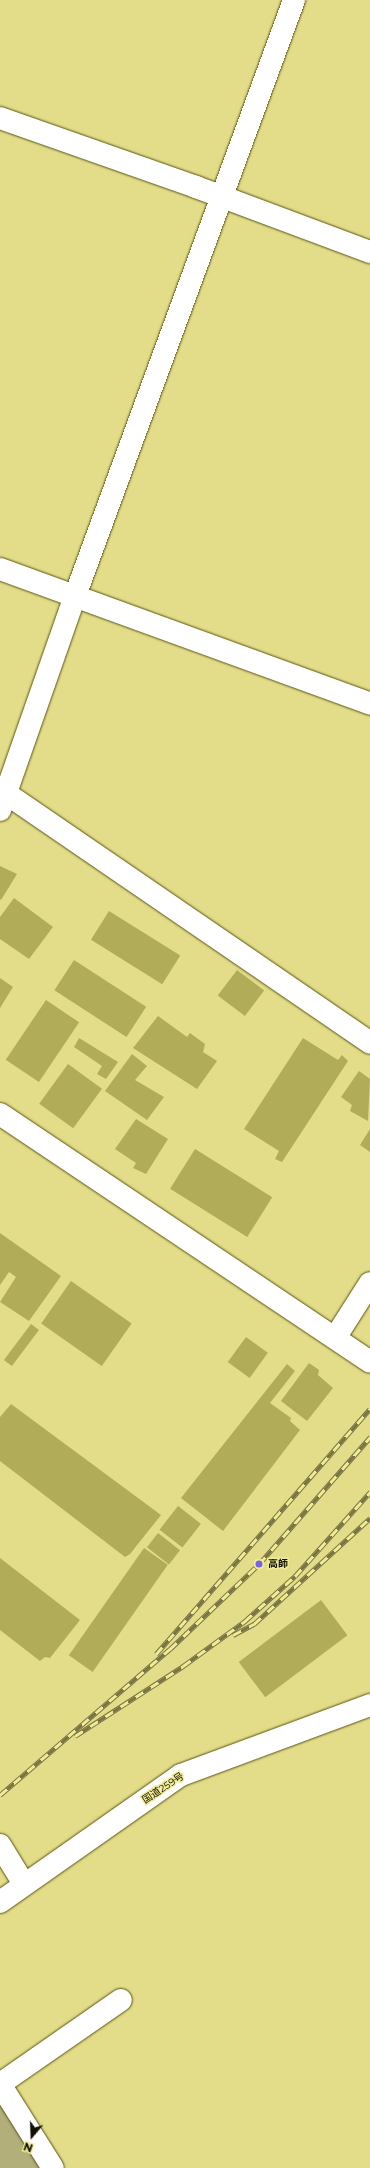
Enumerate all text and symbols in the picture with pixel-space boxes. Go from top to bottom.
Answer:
marker: 高師 [253,1558,265,1570]
place label: 高師 [268,1558,288,1570]
street label: 国道259号 [140,1770,186,1806]
north arrow [12,2116,52,2156]
text: N [22,2139,35,2155]

